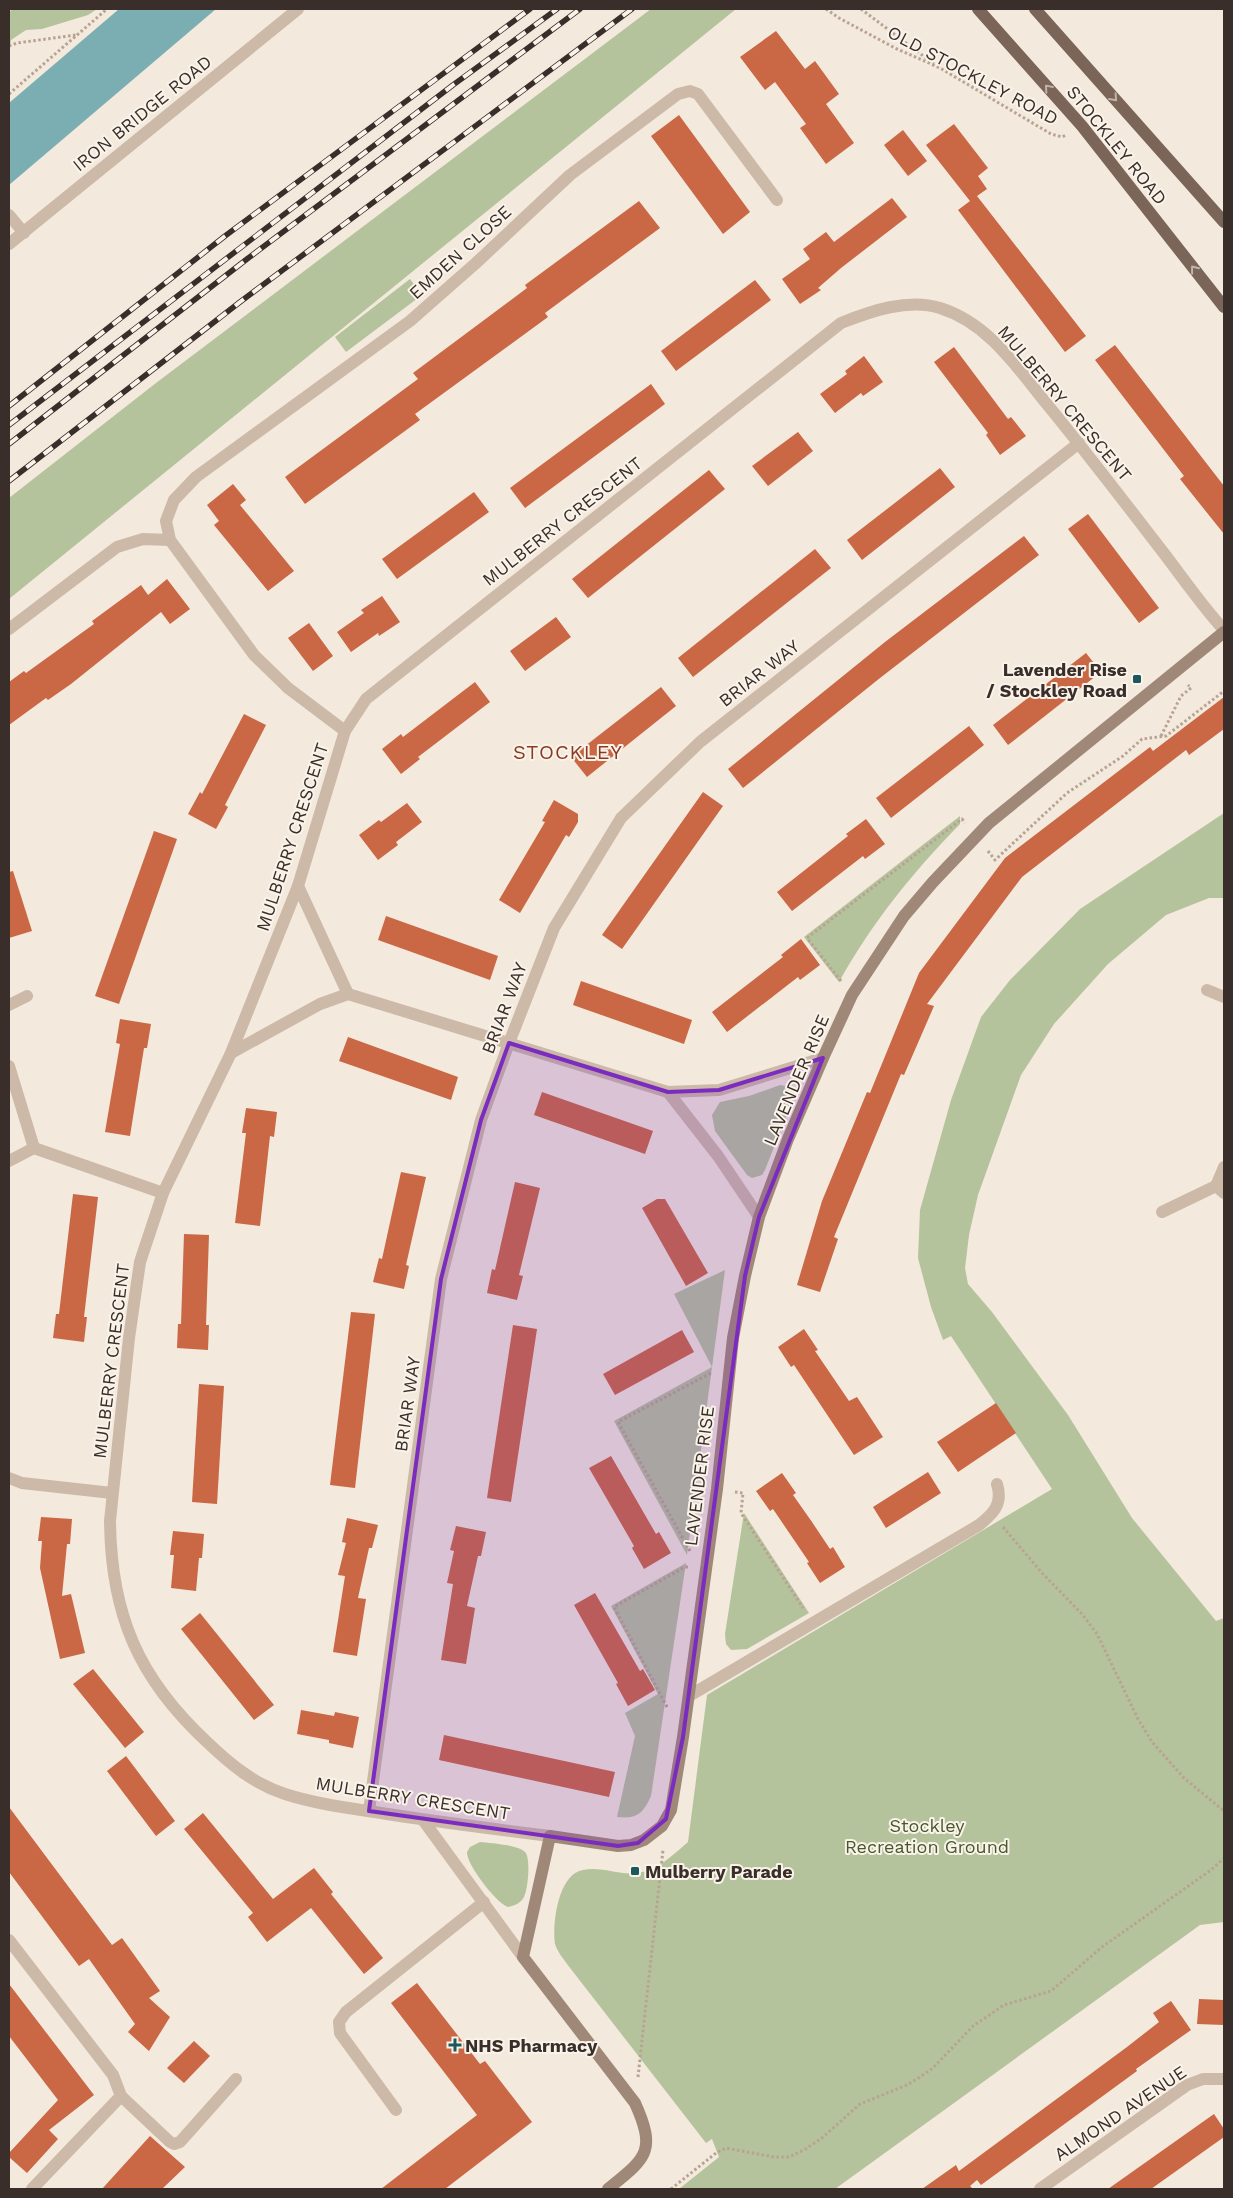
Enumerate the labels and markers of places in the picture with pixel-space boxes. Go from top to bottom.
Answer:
place label: Lavender Rise / Stockley Road [986,659,1127,701]
marker: Lavender Rise / Stockley Road [1131,673,1143,685]
place label: Mulberry Parade [645,1861,793,1882]
marker: Mulberry Parade [629,1865,641,1877]
place label: NHS Pharmacy [465,2035,598,2056]
marker: NHS Pharmacy [449,2039,461,2051]

